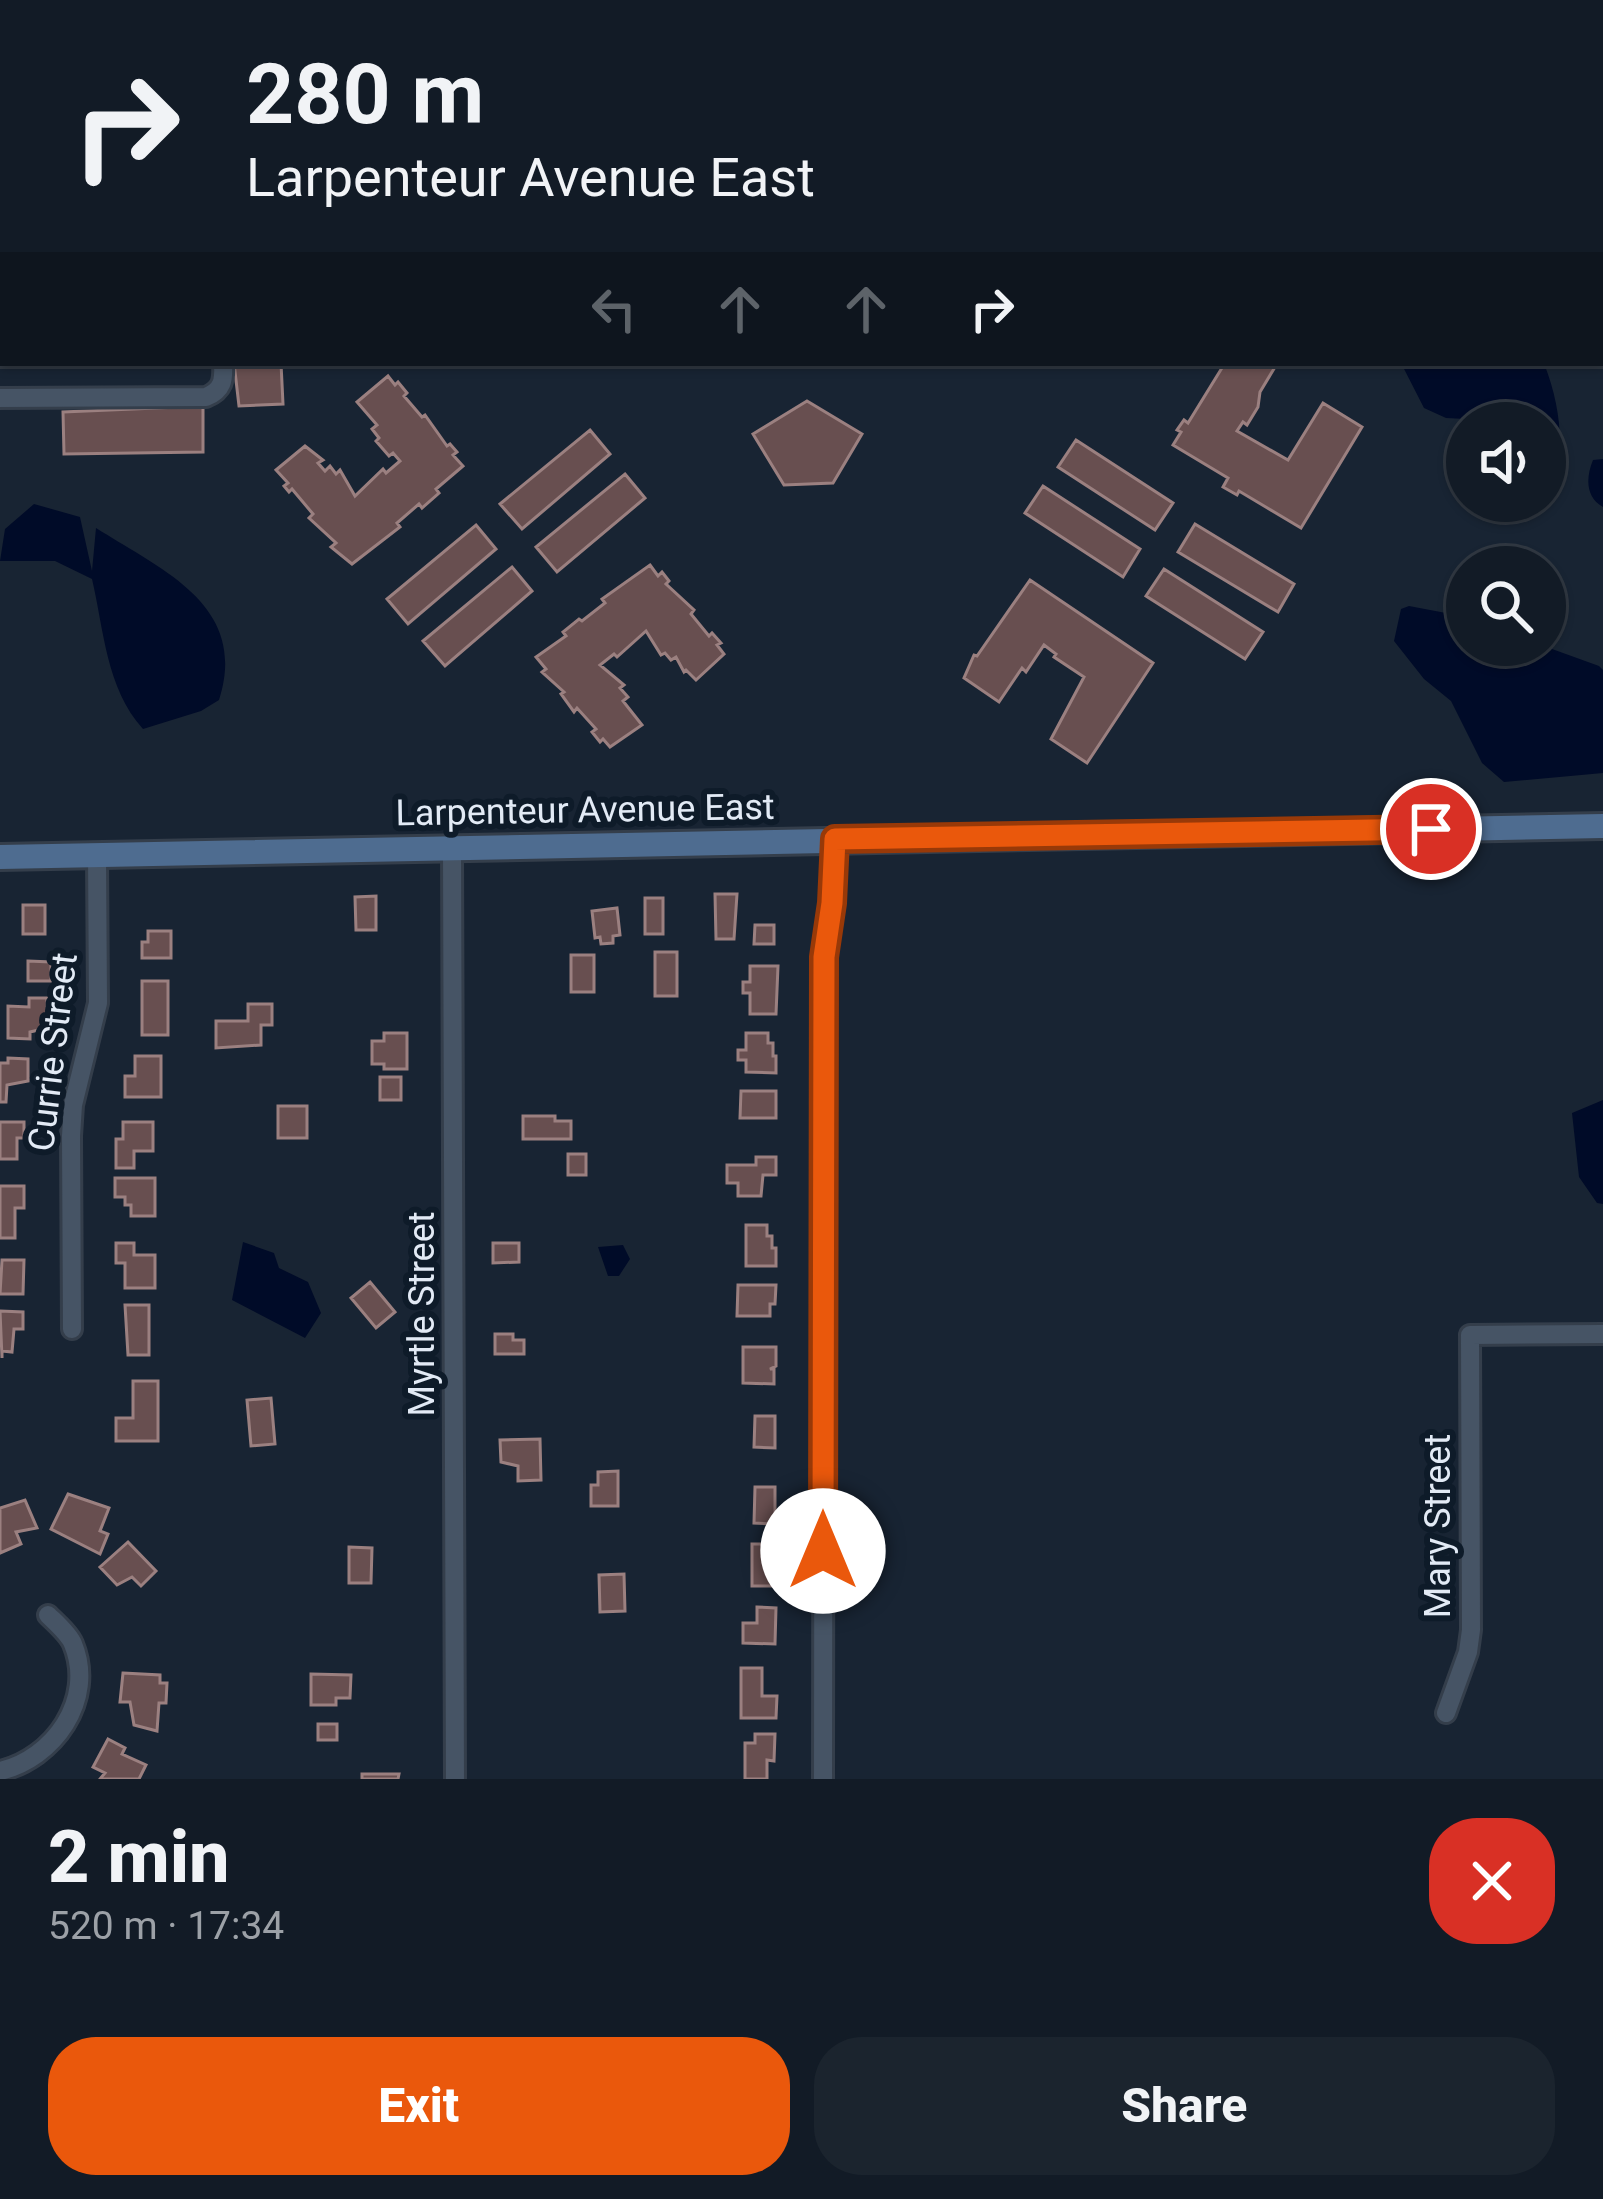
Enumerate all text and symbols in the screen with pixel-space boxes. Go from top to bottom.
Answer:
text: 280 m [246,45,484,144]
icon: right [48,48,204,204]
text: Larpenteur Avenue East [246,146,815,209]
icon: left [581,276,647,342]
icon: ahead [707,276,773,342]
icon: ahead [833,276,899,342]
icon: right [959,276,1025,342]
map controls [1446,402,1566,666]
button: sound [1446,402,1566,522]
button: search [1446,546,1566,666]
pin [1380,778,1482,880]
street label: Larpenteur Avenue East [395,786,775,834]
icon: arrive [1398,796,1464,862]
street label: Currie Street [20,951,86,1154]
street label: Myrtle Street [401,1211,443,1417]
street label: Mary Street [1417,1434,1459,1618]
position arrow [760,1488,886,1614]
text: 2 min [48,1815,230,1900]
button: close [1429,1818,1555,1944]
text: 520 m · 17:34 [48,1903,284,1949]
button: Exit [48,2037,790,2175]
button: Share [814,2037,1555,2175]

